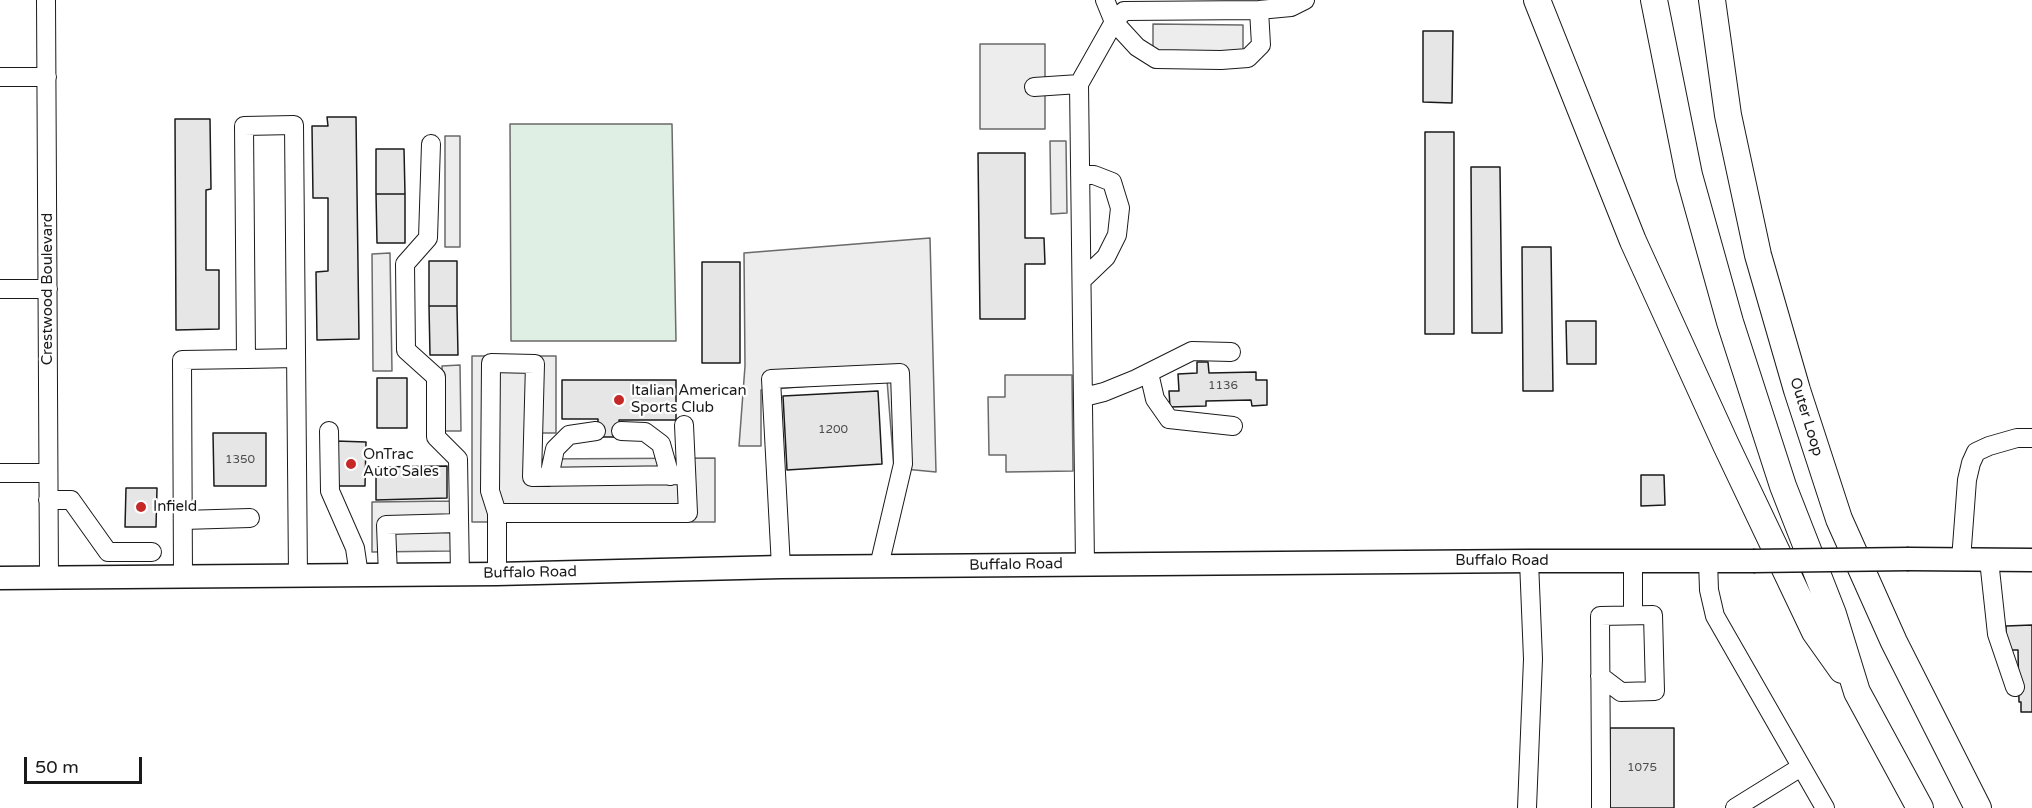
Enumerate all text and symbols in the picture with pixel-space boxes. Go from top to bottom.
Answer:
street label: Crestwood Boulevard [39,213,57,365]
street label: Outer Loop [1786,375,1826,459]
house number: 1136 [1208,379,1238,393]
place label: Italian American Sports Club [631,382,747,417]
marker: Italian American Sports Club [612,393,626,407]
house number: 1200 [818,423,848,437]
place label: OnTrac Auto Sales [363,446,439,481]
house number: 1350 [225,453,255,467]
marker: OnTrac Auto Sales [344,457,358,471]
place label: Infield [153,498,197,516]
marker: Infield [134,500,148,514]
street label: Buffalo Road [1455,552,1549,570]
street label: Buffalo Road [969,555,1063,575]
street label: Buffalo Road [483,563,577,583]
scale bar [27,745,146,783]
text: 50 m [35,756,79,778]
house number: 1075 [1627,761,1657,775]

